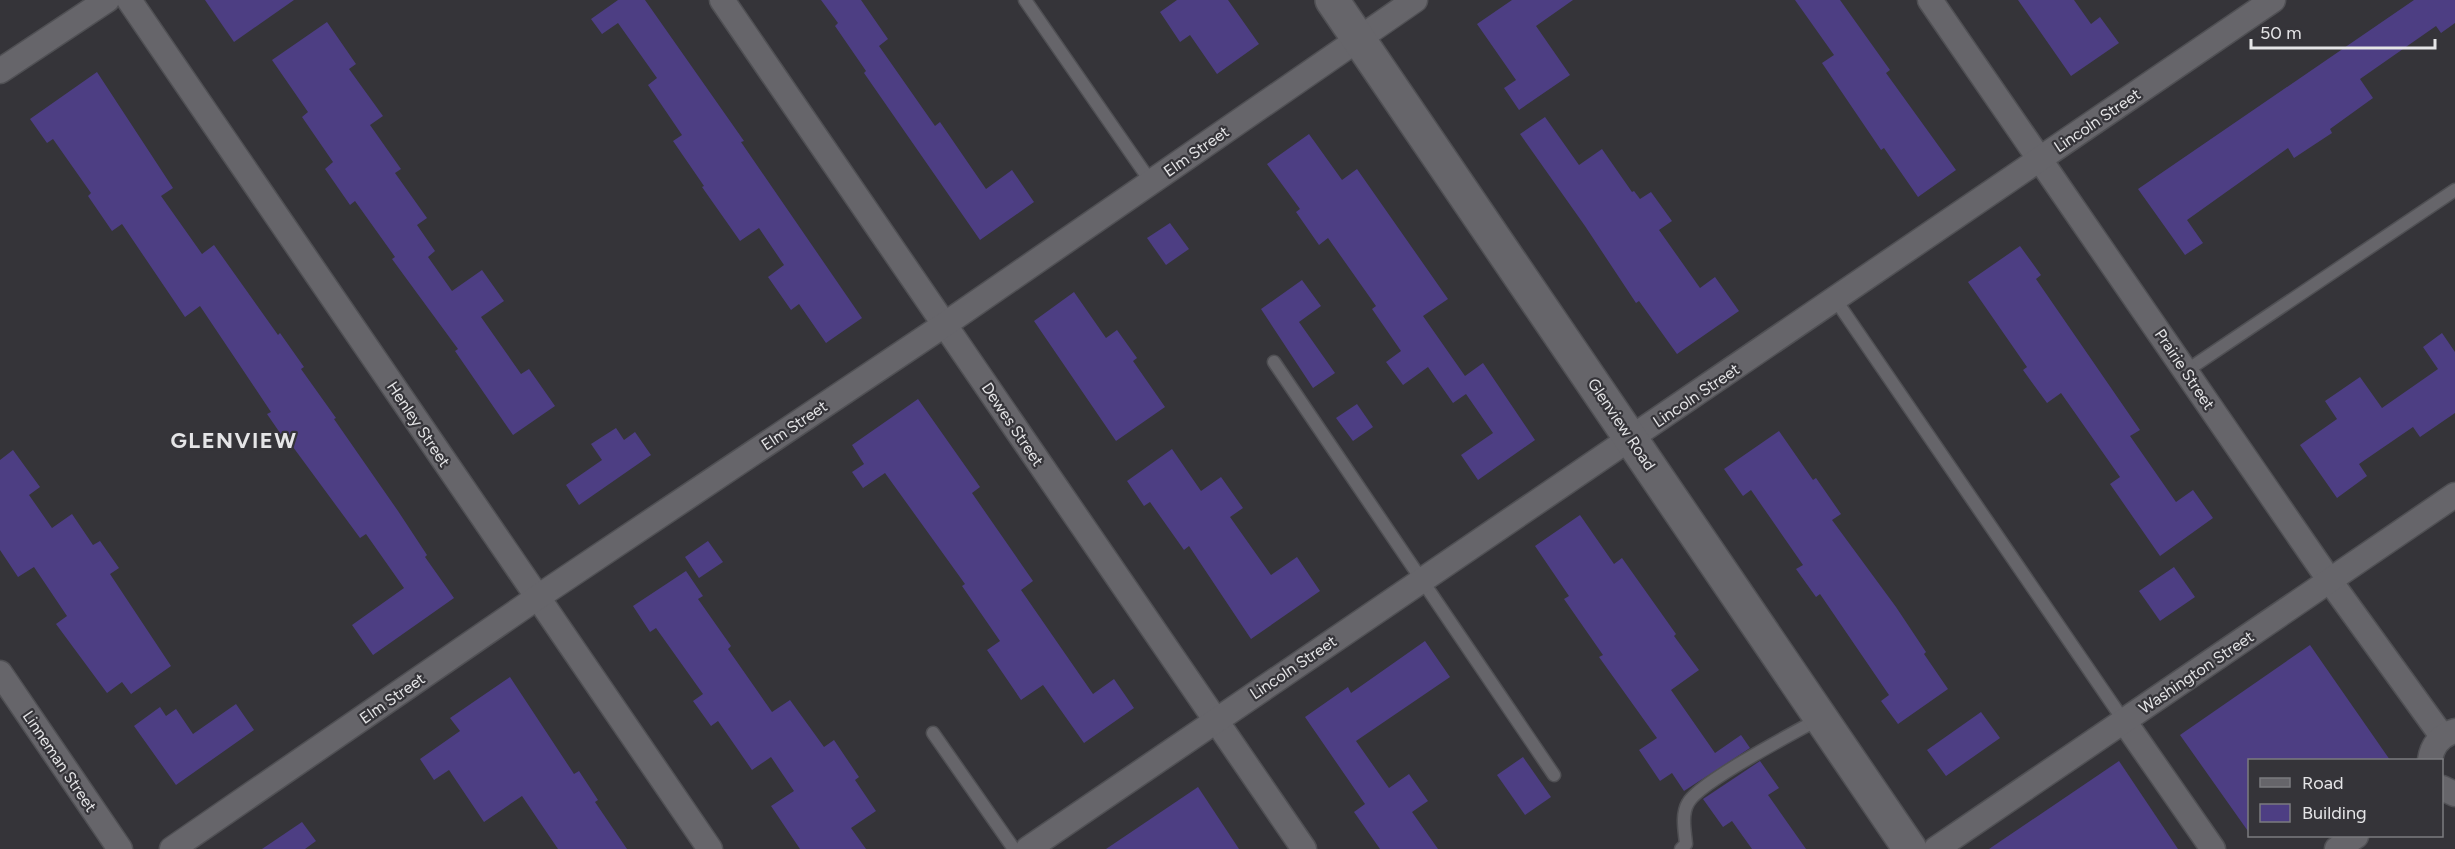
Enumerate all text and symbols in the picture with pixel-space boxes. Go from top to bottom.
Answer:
scale bar [2251,12,2436,50]
text: 50 m [2260,22,2302,44]
street label: Lincoln Street [2050,85,2144,156]
street label: Elm Street [1160,122,1233,181]
street label: Prairie Street [2151,325,2218,413]
street label: Lincoln Street [1649,360,1743,431]
street label: Glenview Road [1584,375,1659,474]
street label: Henley Street [383,378,454,471]
street label: Dewes Street [978,379,1048,470]
street label: Elm Street [758,396,831,454]
district label: GLENVIEW [171,427,298,454]
street label: Washington Street [2135,627,2257,718]
street label: Lincoln Street [1246,632,1340,703]
street label: Elm Street [356,669,429,728]
street label: Linneman Street [19,707,100,816]
legend [2248,759,2443,837]
text: Road [2302,772,2343,794]
text: Building [2302,802,2367,824]

